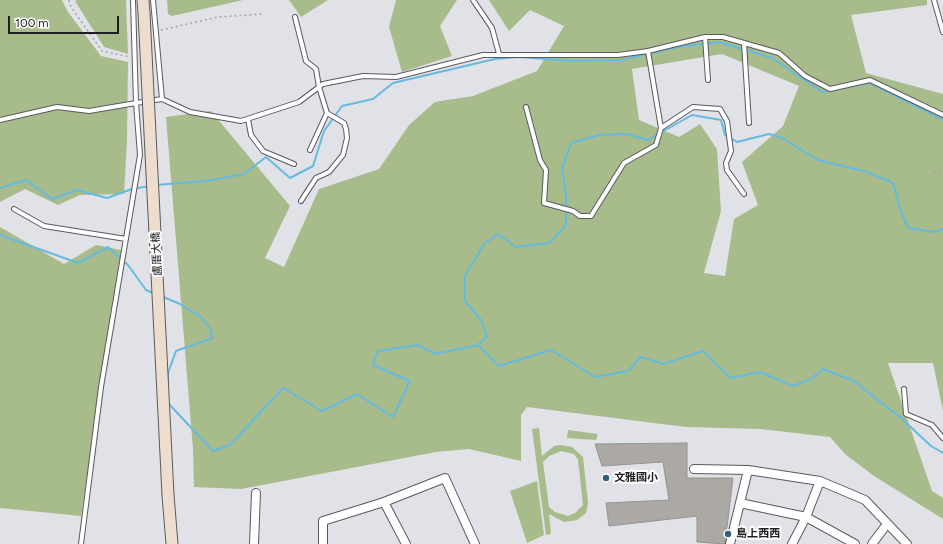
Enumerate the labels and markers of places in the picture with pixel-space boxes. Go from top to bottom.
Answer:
place label: 文雅國小 [614,471,658,485]
marker: 文雅國小 [601,473,611,483]
place label: 島上西西 [736,527,780,541]
marker: 島上西西 [723,529,733,539]

